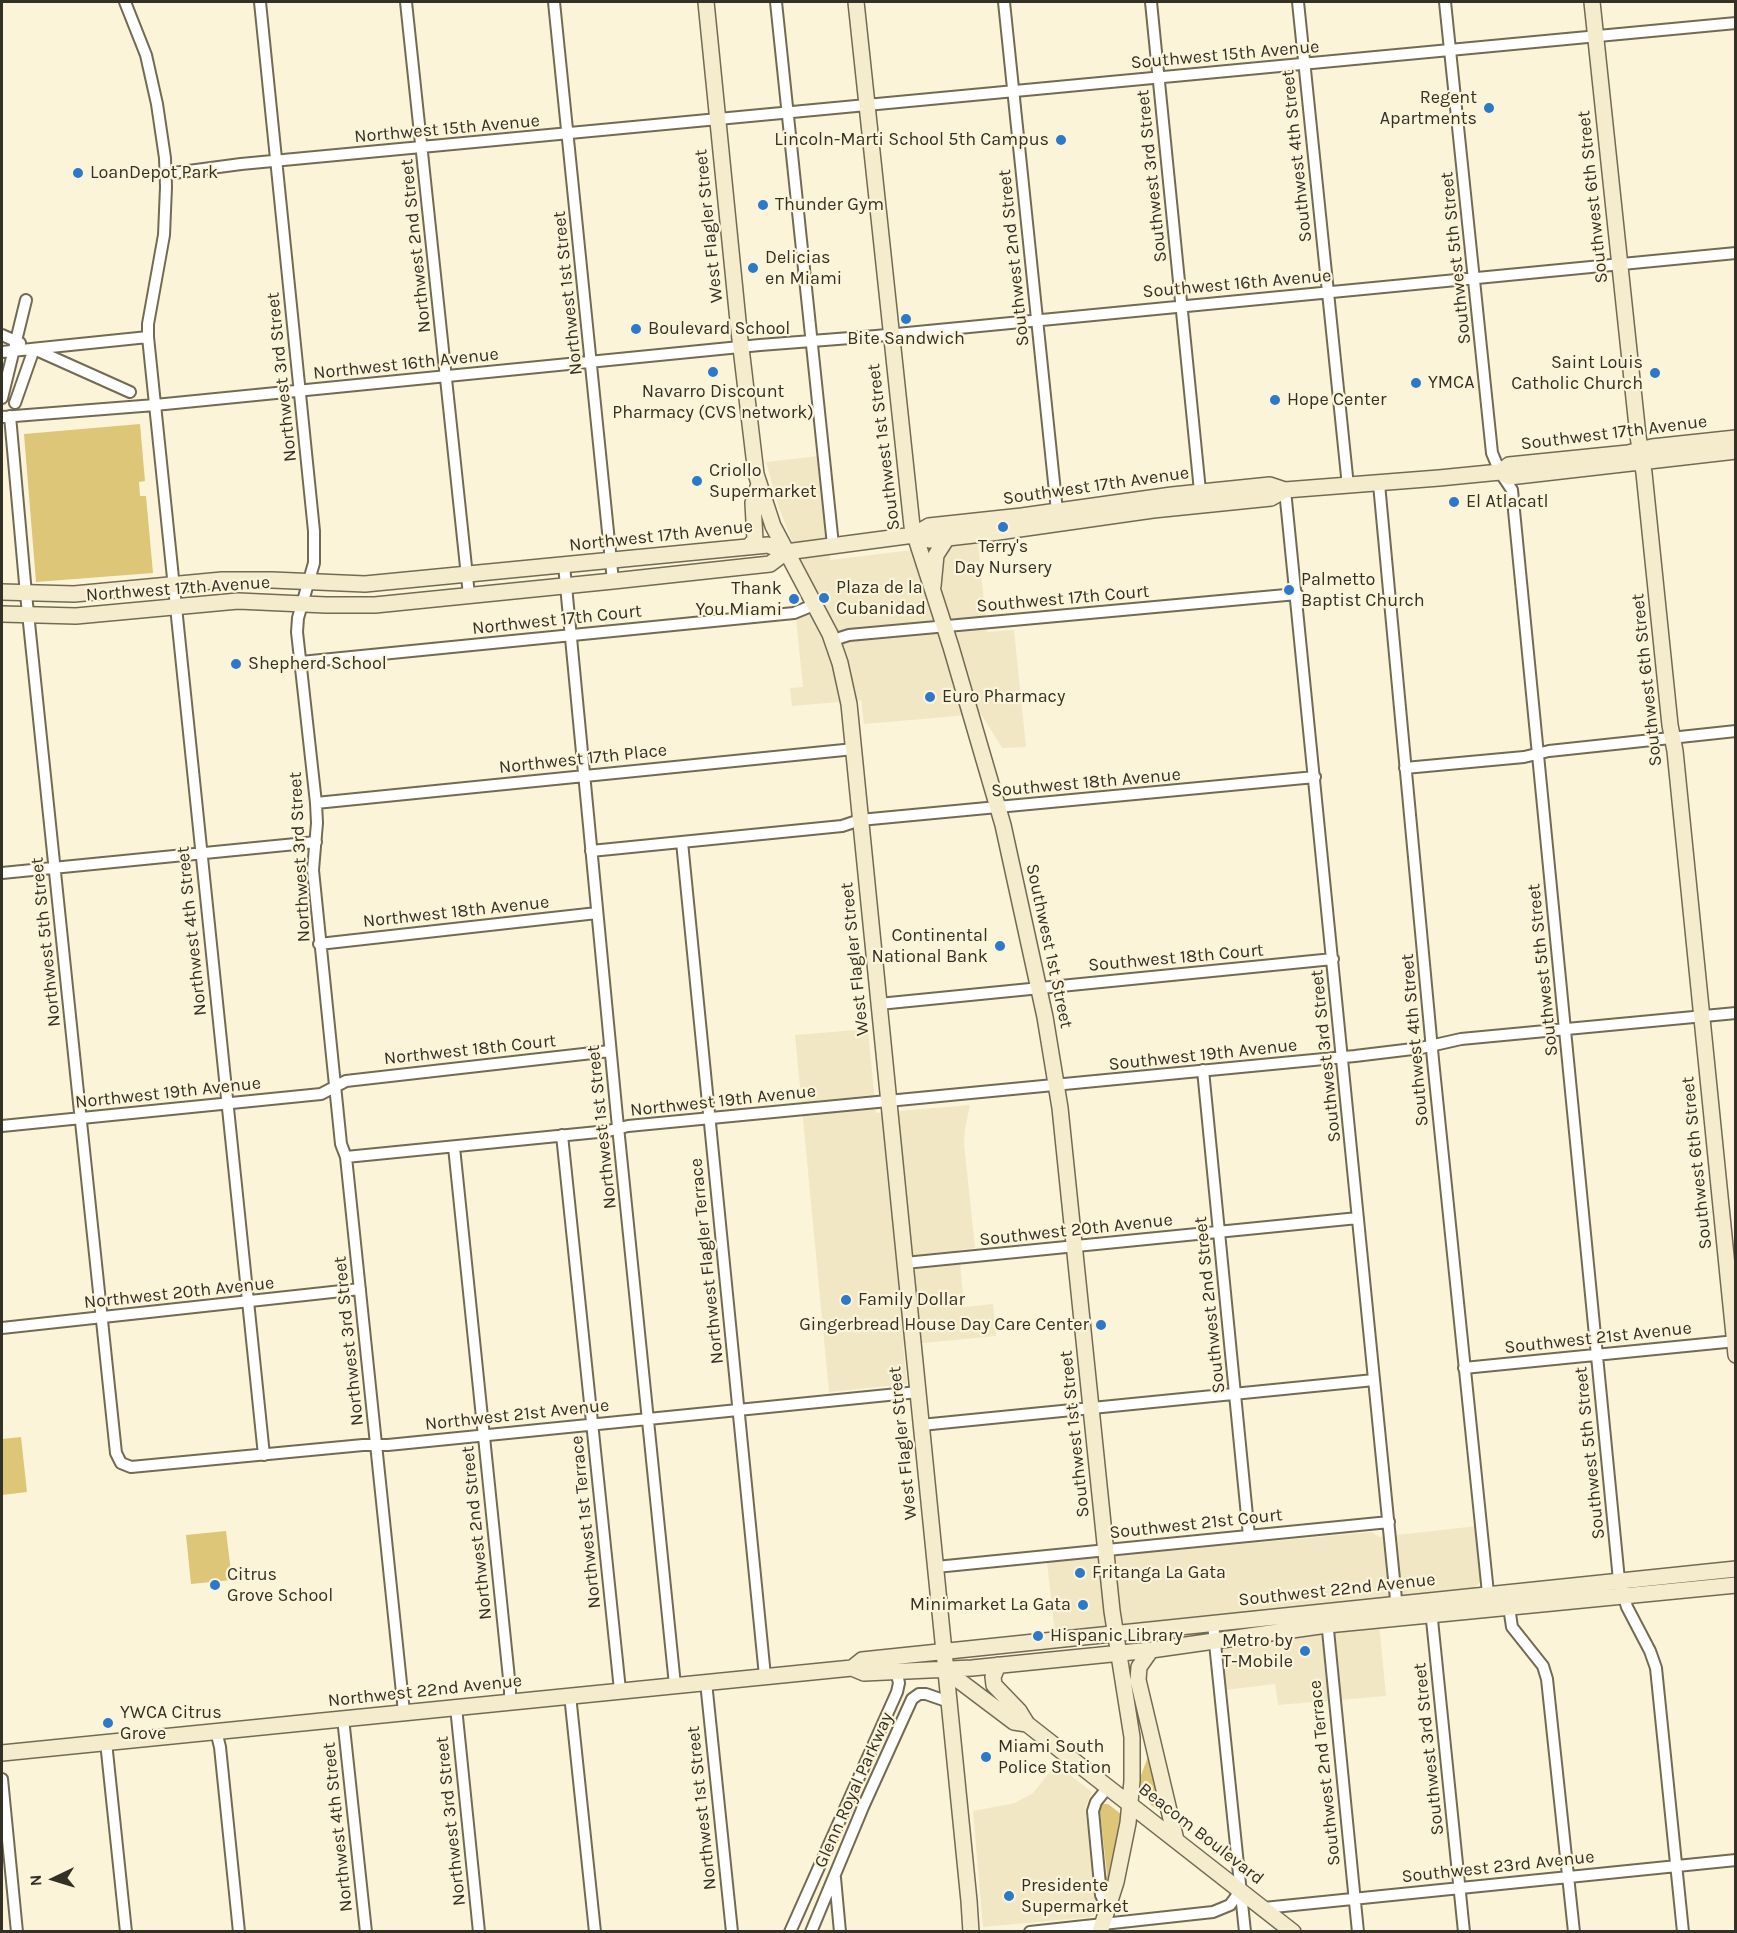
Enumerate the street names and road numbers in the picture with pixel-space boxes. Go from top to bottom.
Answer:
street label: Southwest 15th Avenue [1130,36,1320,74]
street label: Southwest 4th Street [1277,69,1317,243]
street label: Southwest 3rd Street [1132,89,1172,263]
street label: Northwest 15th Avenue [353,110,541,148]
street label: Southwest 6th Street [1573,110,1613,284]
street label: West Flagler Street [690,148,728,304]
street label: Northwest 2nd Street [396,158,436,334]
street label: Southwest 2nd Street [994,169,1034,347]
street label: Southwest 5th Street [1436,171,1476,345]
street label: Northwest 1st Street [549,210,587,376]
street label: Southwest 16th Avenue [1142,265,1332,303]
street label: Northwest 3rd Street [262,291,302,463]
street label: Northwest 16th Avenue [312,344,500,384]
street label: Southwest 1st Street [863,362,905,532]
street label: Southwest 17th Avenue [1520,411,1708,455]
street label: Southwest 17th Avenue [1002,462,1190,510]
street label: Northwest 17th Avenue [568,516,754,556]
street label: Northwest 17th Avenue [85,572,271,606]
street label: Southwest 17th Court [976,581,1150,617]
street label: Southwest 6th Street [1627,593,1667,767]
street label: Northwest 17th Court [471,600,643,640]
street label: Northwest 17th Place [498,739,668,779]
street label: Southwest 18th Avenue [990,764,1182,802]
street label: Northwest 3rd Street [285,771,315,943]
street label: Northwest 4th Street [172,845,212,1017]
street label: Northwest 5th Street [26,856,66,1028]
street label: Southwest 1st Street [1021,862,1077,1030]
street label: West Flagler Street [836,881,874,1037]
street label: Southwest 5th Street [1523,883,1563,1057]
street label: Northwest 18th Avenue [362,891,550,933]
street label: Southwest 18th Court [1087,940,1265,976]
street label: Southwest 4th Street [1397,953,1433,1127]
street label: Southwest 3rd Street [1306,969,1346,1143]
street label: Northwest 18th Court [383,1030,557,1070]
street label: Southwest 19th Avenue [1108,1034,1298,1076]
street label: Northwest 1st Street [583,1044,621,1210]
street label: Northwest 19th Avenue [74,1073,262,1113]
street label: Southwest 6th Street [1677,1076,1717,1250]
street label: Northwest 19th Avenue [629,1081,817,1121]
street label: Northwest Flagler Terrace [685,1157,729,1365]
street label: Southwest 20th Avenue [978,1209,1174,1251]
street label: Southwest 2nd Street [1190,1216,1230,1394]
street label: Northwest 3rd Street [329,1255,369,1427]
street label: Northwest 20th Avenue [83,1272,275,1314]
street label: Southwest 21st Avenue [1503,1317,1693,1359]
street label: Southwest 1st Street [1055,1349,1095,1519]
street label: West Flagler Street [884,1365,922,1521]
street label: Southwest 5th Street [1570,1366,1610,1540]
street label: Northwest 21st Avenue [424,1395,610,1435]
street label: Northwest 1st Terrace [566,1434,606,1610]
street label: Northwest 2nd Street [457,1445,497,1621]
street label: Southwest 21st Court [1108,1504,1284,1544]
street label: Southwest 22nd Avenue [1237,1569,1437,1611]
street label: Southwest 3rd Street [1409,1662,1449,1836]
street label: Northwest 22nd Avenue [327,1670,523,1712]
street label: Southwest 2nd Terrace [1305,1679,1345,1867]
street label: Glenn Royal Parkway [810,1709,898,1871]
street label: Northwest 1st Street [683,1725,721,1891]
street label: Northwest 3rd Street [431,1735,471,1907]
street label: Northwest 4th Street [318,1741,358,1913]
street label: Beacom Boulevard [1134,1778,1268,1890]
street label: Southwest 23rd Avenue [1401,1846,1595,1888]

